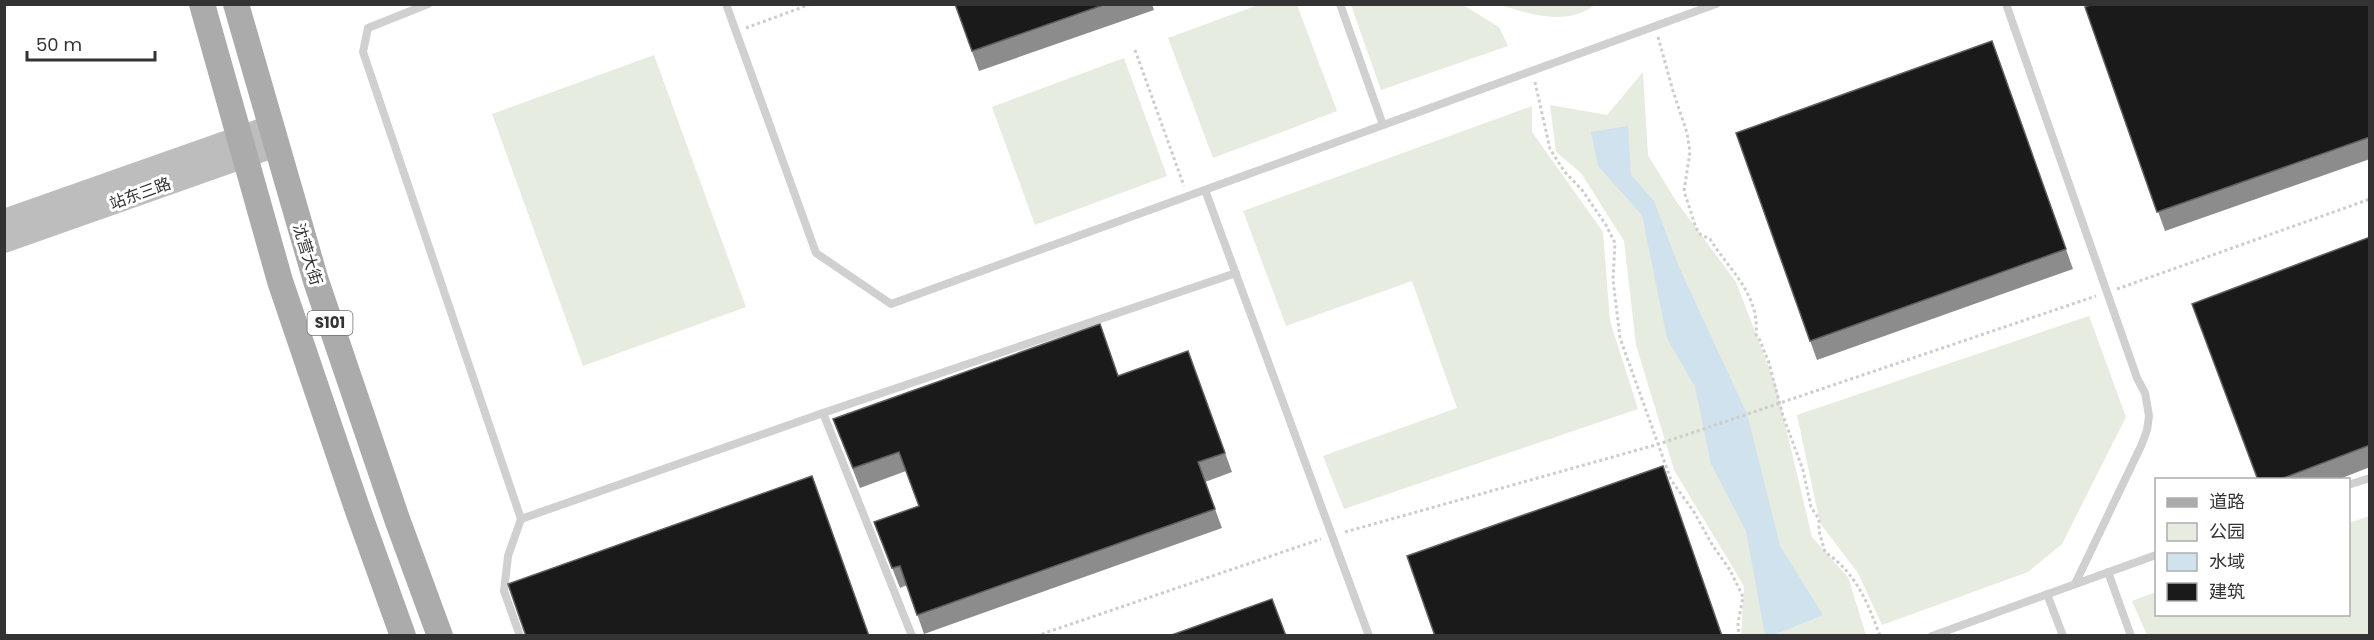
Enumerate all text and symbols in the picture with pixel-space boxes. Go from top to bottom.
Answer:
scale bar [27,24,154,62]
text: 50 m [36,32,82,57]
street label: 站东三路 [106,172,174,215]
street label: 沈营大街 [287,220,328,288]
road number: S101 [308,311,352,335]
legend [2155,478,2350,616]
text: 道路 [2209,489,2245,514]
text: 公园 [2209,519,2245,544]
text: 水域 [2209,549,2245,574]
text: 建筑 [2209,579,2245,604]

